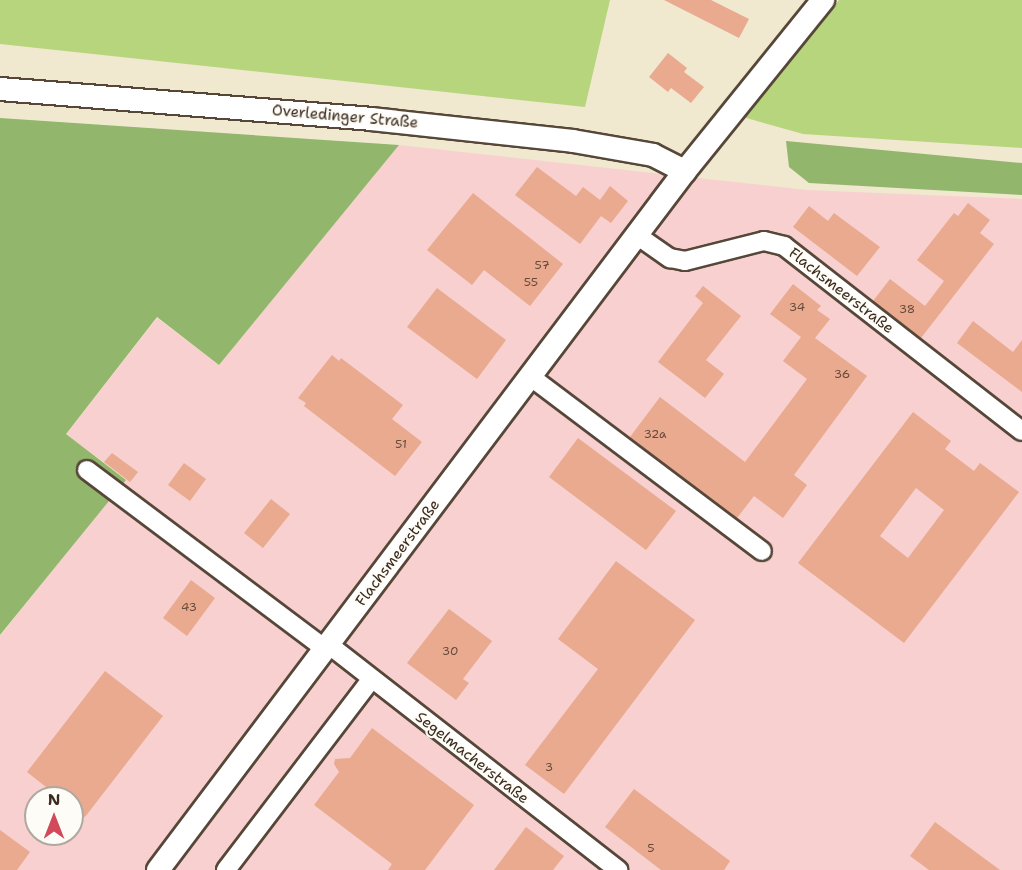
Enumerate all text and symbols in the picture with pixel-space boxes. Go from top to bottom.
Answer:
street label: Overledinger Straße [271,102,419,132]
street label: Flachsmeerstraße [785,244,897,338]
house number: 57 [534,259,550,273]
house number: 55 [524,276,538,290]
house number: 34 [789,301,805,315]
house number: 38 [899,303,915,317]
house number: 36 [834,368,850,382]
house number: 32a [643,428,667,442]
house number: 51 [395,438,407,452]
street label: Flachsmeerstraße [352,496,444,610]
house number: 43 [181,601,197,615]
house number: 30 [442,645,458,659]
street label: Segelmacherstraße [412,708,532,808]
house number: 3 [545,761,553,775]
north arrow [24,786,84,846]
text: N [48,789,60,810]
house number: 5 [647,842,655,856]

